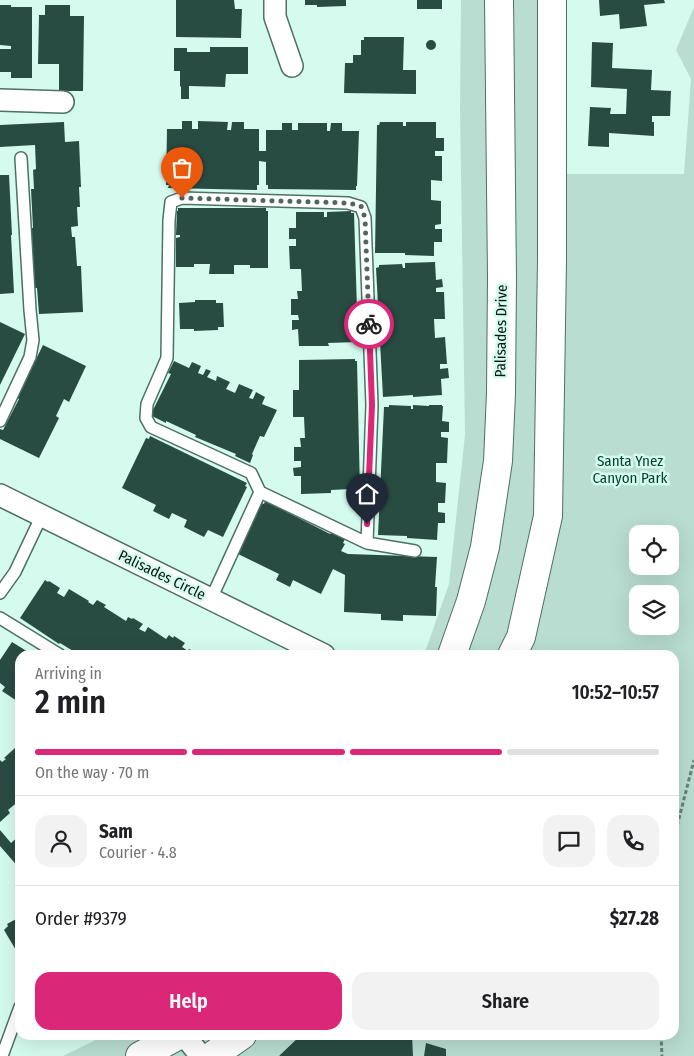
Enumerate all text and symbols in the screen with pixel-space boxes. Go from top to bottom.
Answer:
pin [161,147,203,198]
icon: bag [168,154,196,182]
street label: Palisades Drive [491,284,511,378]
courier [344,299,394,349]
icon: bike [355,310,383,338]
park label: Santa Ynez Canyon Park [592,452,668,487]
pin [346,473,388,524]
icon: home [353,480,381,508]
map controls [629,525,679,635]
button: locate [629,525,679,575]
street label: Palisades Circle [115,546,209,604]
button: layers [629,585,679,635]
text: Arriving in [35,664,102,683]
text: 10:52–10:57 [572,681,659,704]
text: 2 min [35,683,106,721]
text: On the way · 70 m [35,763,149,782]
button: person [35,815,87,867]
button: chat [543,815,595,867]
button: phone [607,815,659,867]
text: Sam [99,820,133,843]
text: Courier · 4.8 [99,843,177,862]
text: Order #9379 [35,907,127,930]
text: $27.28 [610,907,659,930]
button: Help [35,972,342,1030]
button: Share [352,972,659,1030]

